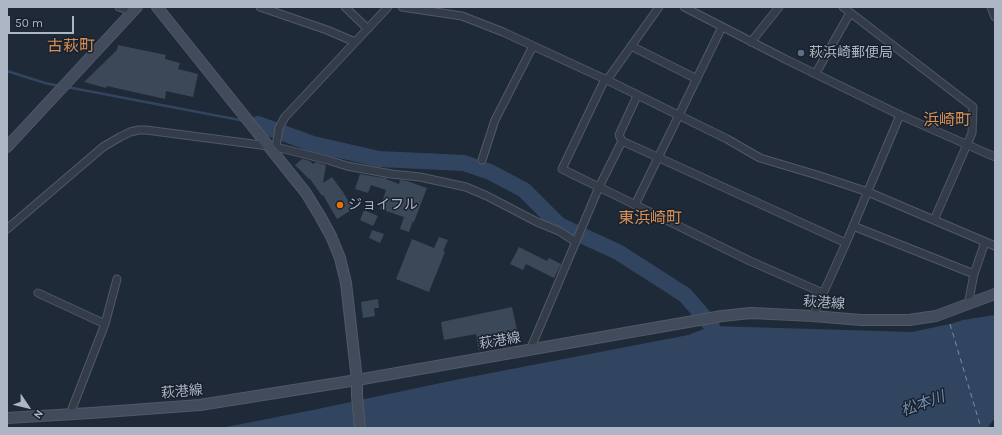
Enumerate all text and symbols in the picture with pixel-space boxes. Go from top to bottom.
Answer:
scale bar [10,8,76,34]
text: 50 m [15,16,43,30]
district label: 古萩町 [47,36,95,56]
place label: 萩浜崎郵便局 [809,45,893,61]
marker: 萩浜崎郵便局 [796,48,806,58]
district label: 浜崎町 [923,110,971,130]
place label: ジョイフル [348,197,418,213]
marker: ジョイフル [335,200,345,210]
district label: 東浜崎町 [618,208,682,228]
street label: 萩港線 [802,293,846,313]
street label: 萩港線 [478,329,522,353]
street label: 萩港線 [160,382,204,402]
north arrow [8,387,48,427]
water label: 松本川 [899,388,947,420]
text: N [31,407,46,421]

